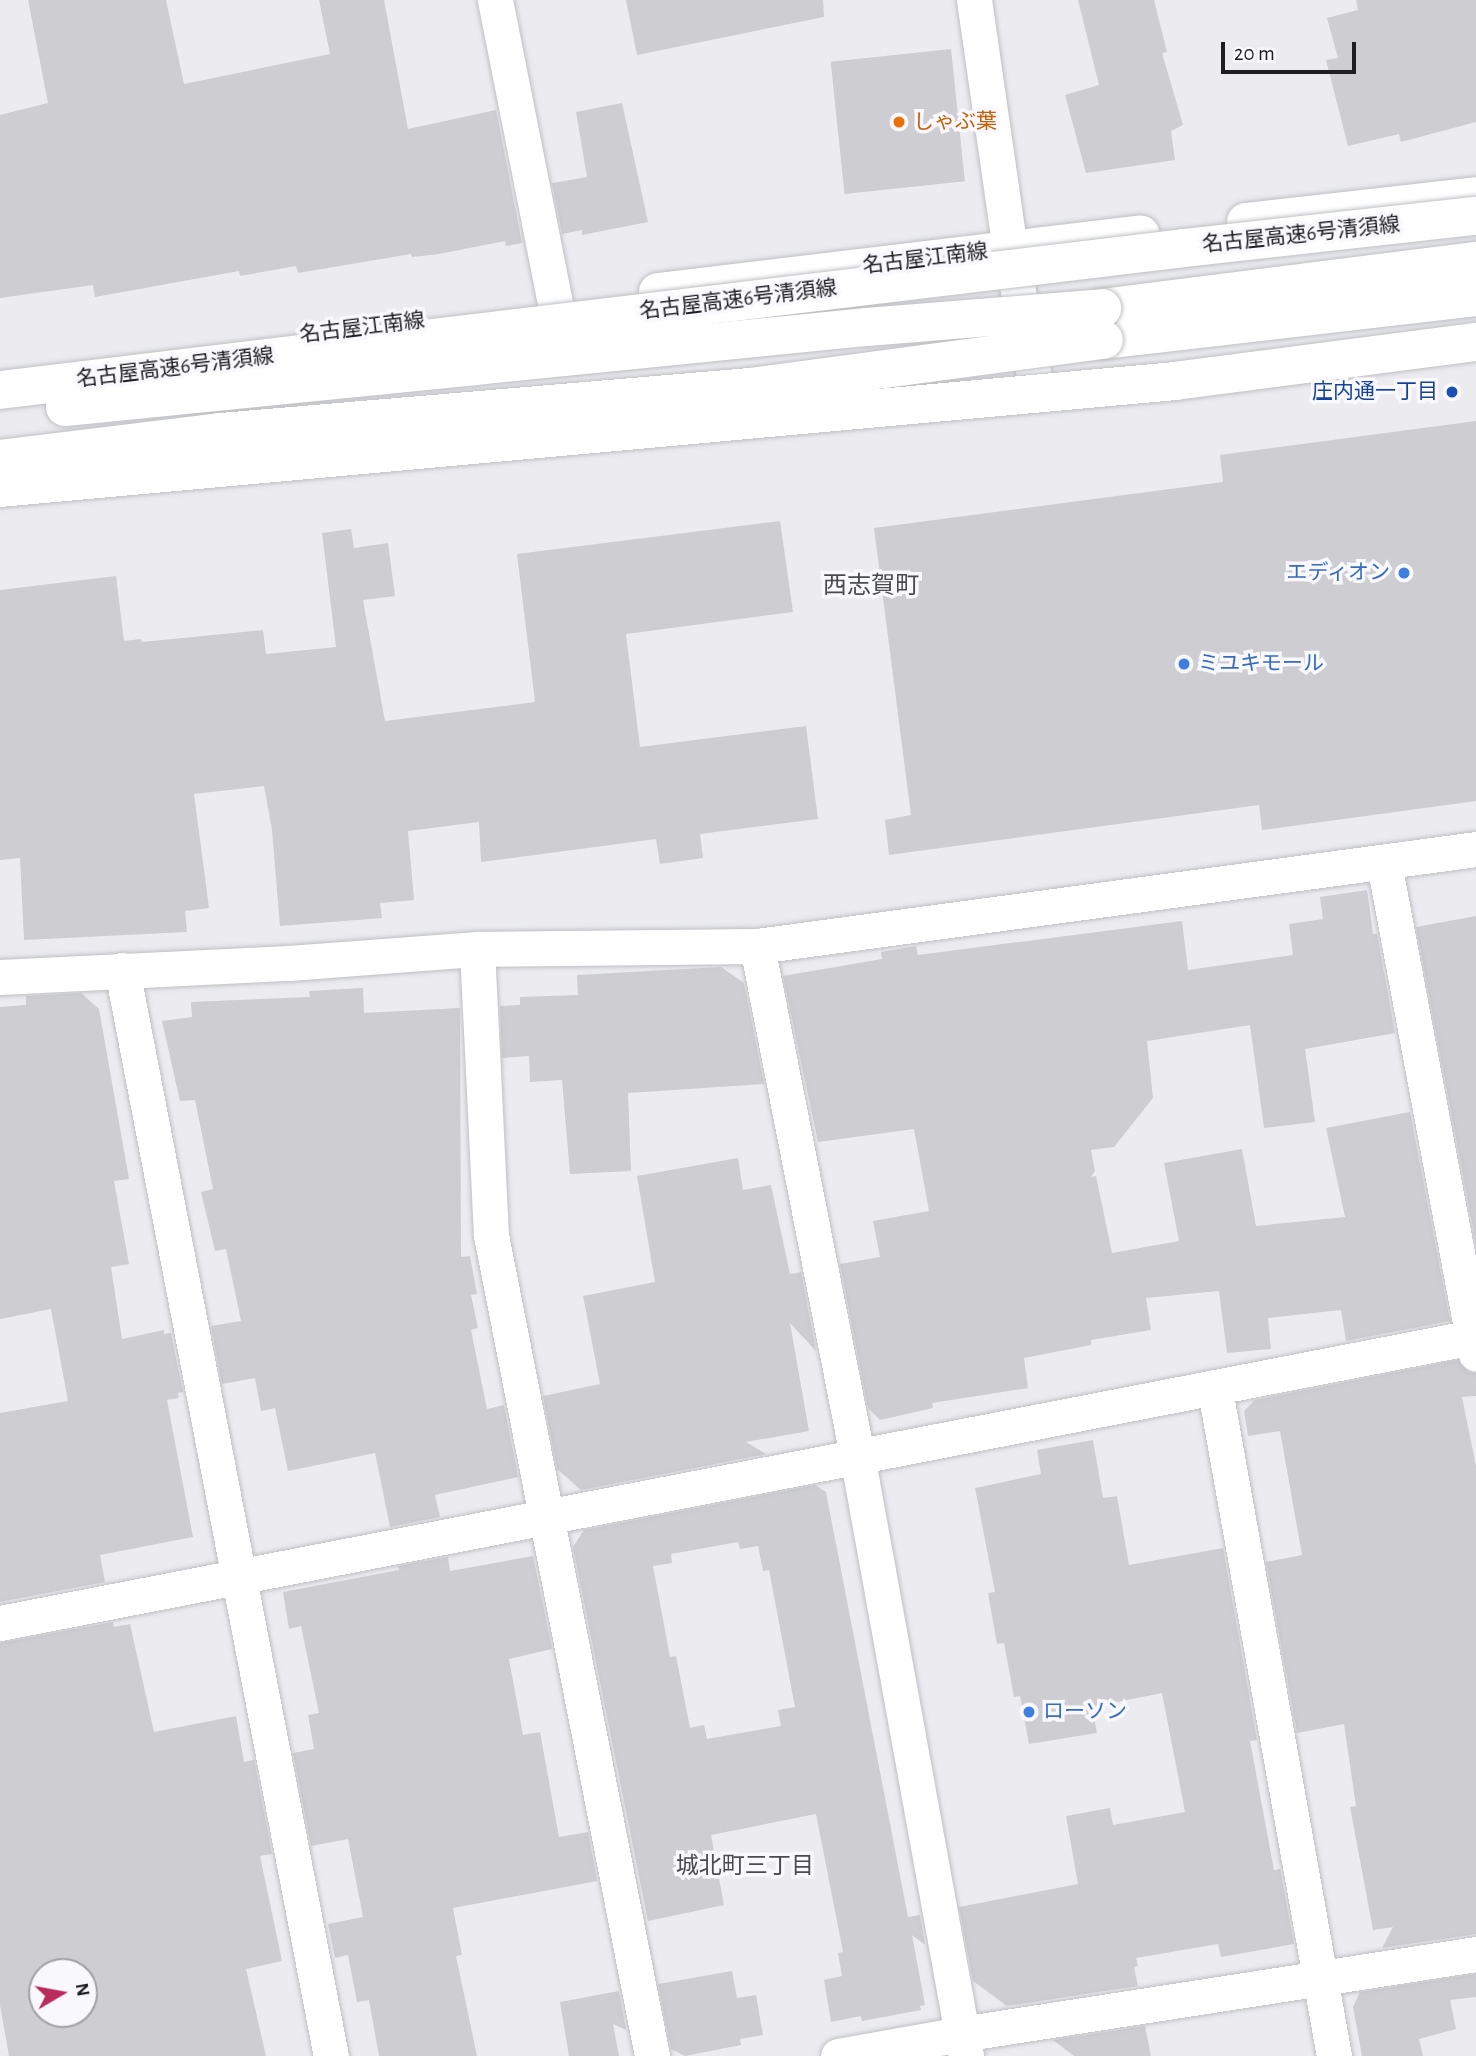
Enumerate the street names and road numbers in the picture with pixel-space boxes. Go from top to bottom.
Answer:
street label: 名古屋高速6号清須線 [1201,212,1401,258]
street label: 名古屋江南線 [861,239,989,279]
street label: 名古屋高速6号清須線 [638,275,838,325]
street label: 名古屋江南線 [298,308,426,348]
street label: 名古屋高速6号清須線 [75,343,275,393]

